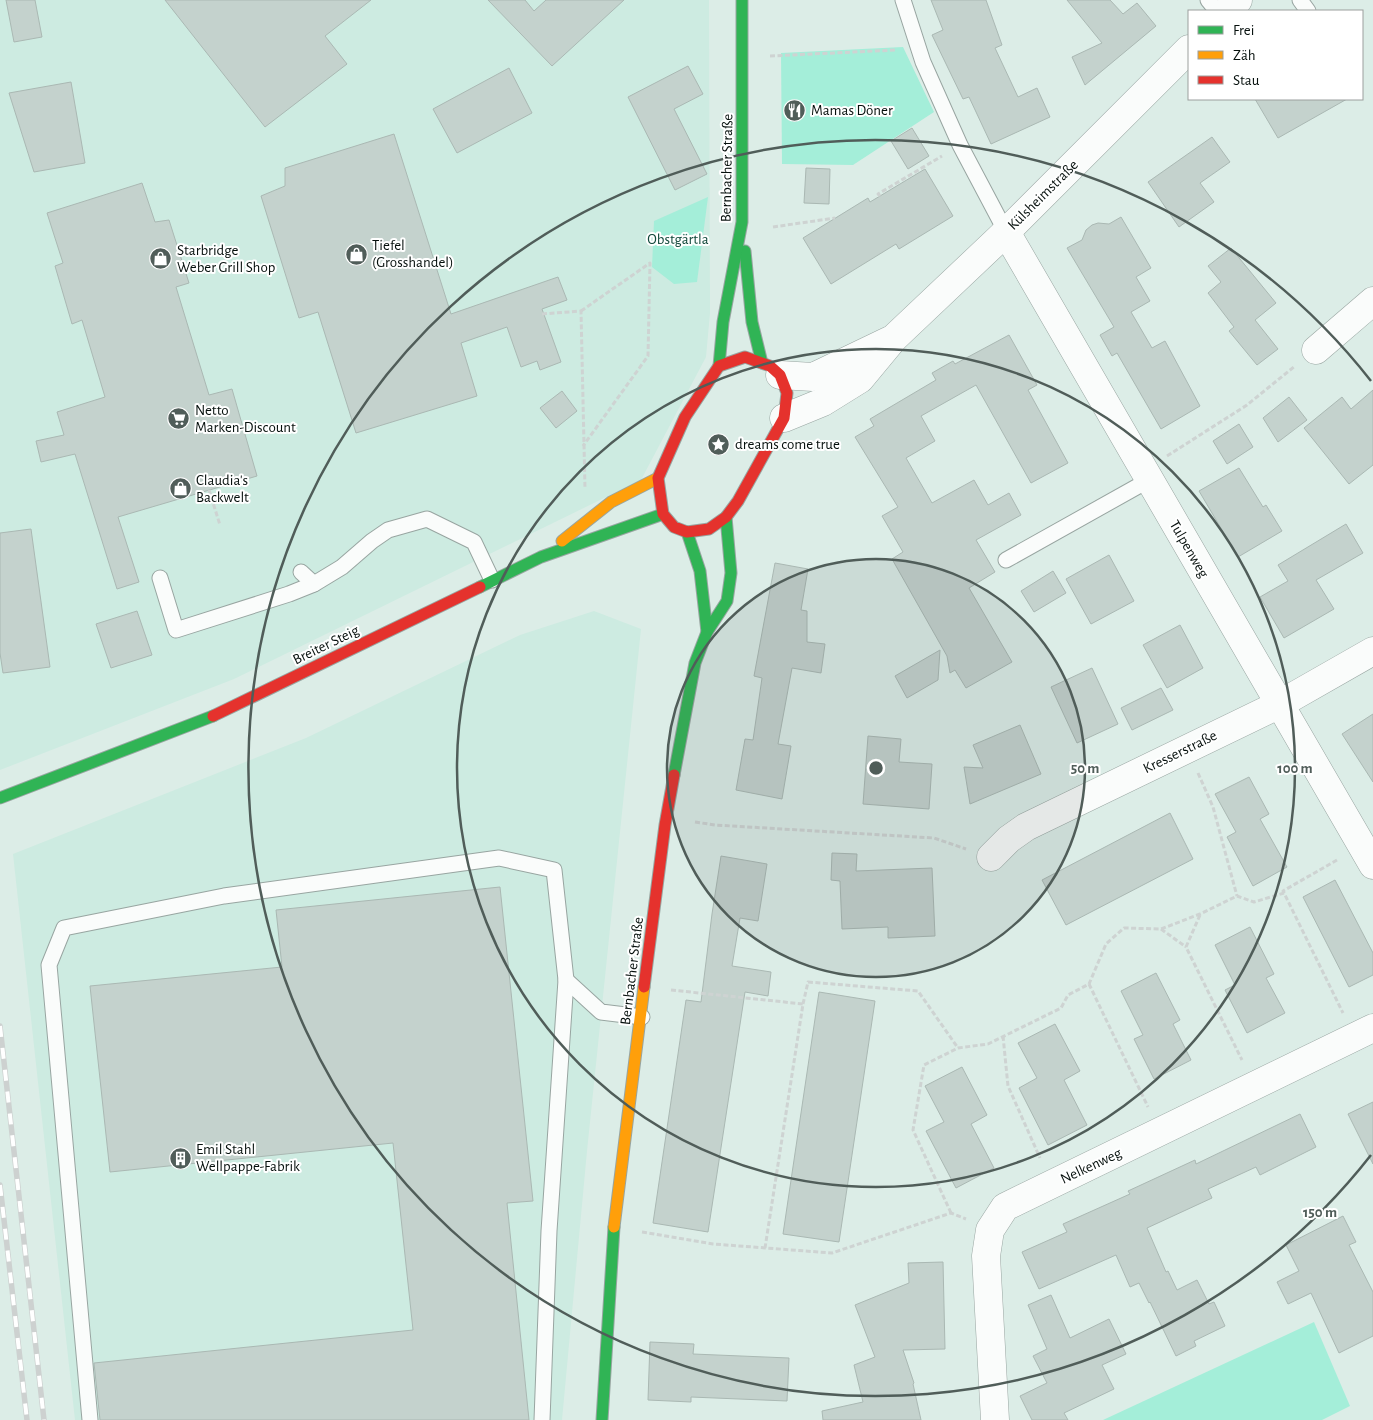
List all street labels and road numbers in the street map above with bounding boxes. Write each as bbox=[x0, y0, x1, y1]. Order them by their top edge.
street label: Bernbacher Straße bbox=[719, 114, 735, 222]
street label: Külsheimstraße bbox=[1005, 157, 1081, 233]
street label: Tulpenweg bbox=[1167, 518, 1212, 581]
street label: Breiter Steig bbox=[291, 622, 362, 667]
street label: Kresserstraße bbox=[1141, 728, 1219, 776]
street label: Bernbacher Straße bbox=[618, 916, 646, 1026]
street label: Nelkenweg bbox=[1058, 1145, 1124, 1187]

